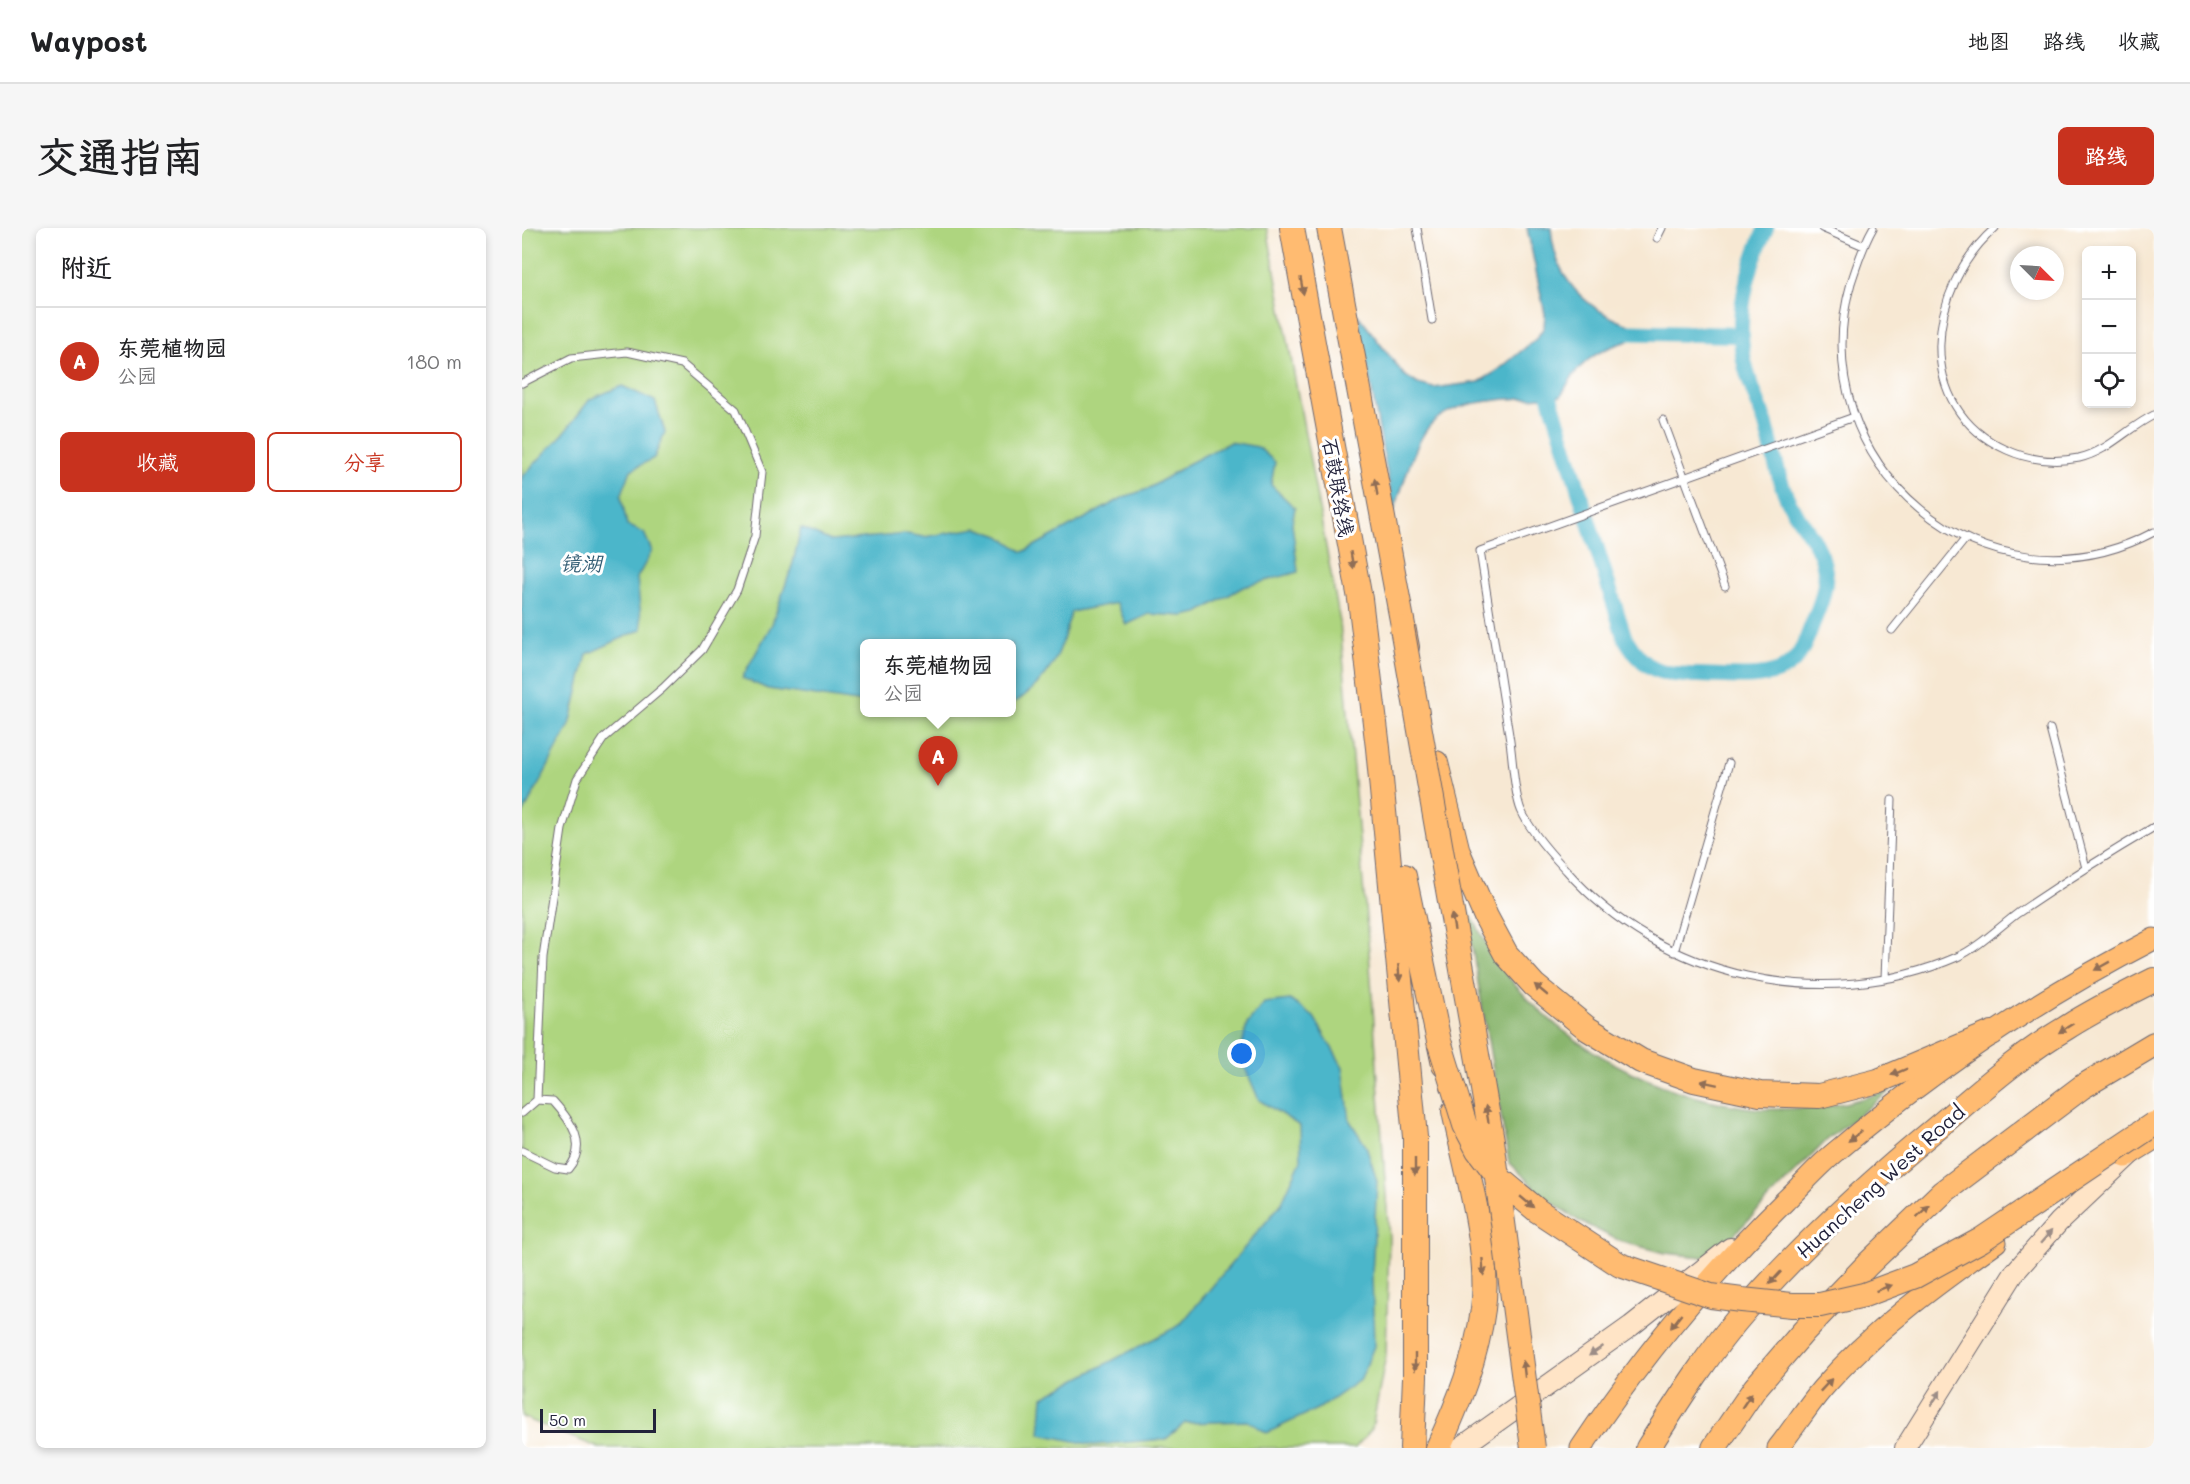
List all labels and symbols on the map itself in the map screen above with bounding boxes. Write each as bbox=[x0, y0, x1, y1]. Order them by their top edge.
north arrow bbox=[2010, 246, 2064, 300]
one-way arrow bbox=[1298, 276, 1307, 295]
street label: 石鼓联络线 bbox=[1318, 436, 1360, 538]
one-way arrow bbox=[1372, 478, 1381, 497]
water label: 镜湖 bbox=[560, 549, 604, 576]
one-way arrow bbox=[1348, 551, 1357, 570]
pin: A bbox=[918, 736, 958, 786]
one-way arrow bbox=[1448, 912, 1457, 931]
one-way arrow bbox=[2093, 961, 2110, 971]
one-way arrow bbox=[1394, 964, 1404, 983]
one-way arrow bbox=[1533, 984, 1549, 997]
one-way arrow bbox=[2058, 1023, 2074, 1034]
your location bbox=[1227, 1039, 1256, 1068]
one-way arrow bbox=[1890, 1067, 1908, 1077]
one-way arrow bbox=[1700, 1078, 1719, 1087]
street label: Huancheng West Road bbox=[1790, 1098, 1970, 1264]
one-way arrow bbox=[1482, 1104, 1491, 1123]
one-way arrow bbox=[1847, 1129, 1863, 1142]
one-way arrow bbox=[1410, 1158, 1420, 1177]
one-way arrow bbox=[1519, 1195, 1534, 1208]
one-way arrow bbox=[1915, 1204, 1930, 1218]
one-way arrow bbox=[2039, 1229, 2052, 1245]
one-way arrow bbox=[1478, 1257, 1487, 1276]
one-way arrow bbox=[1769, 1270, 1782, 1285]
one-way arrow bbox=[1875, 1282, 1893, 1292]
one-way arrow bbox=[1669, 1313, 1682, 1329]
one-way arrow bbox=[1588, 1345, 1604, 1357]
one-way arrow bbox=[1410, 1353, 1420, 1372]
one-way arrow bbox=[1519, 1359, 1529, 1378]
one-way arrow bbox=[1819, 1378, 1833, 1392]
one-way arrow bbox=[1931, 1390, 1942, 1406]
one-way arrow bbox=[1741, 1392, 1753, 1408]
scale bar bbox=[540, 1406, 656, 1434]

